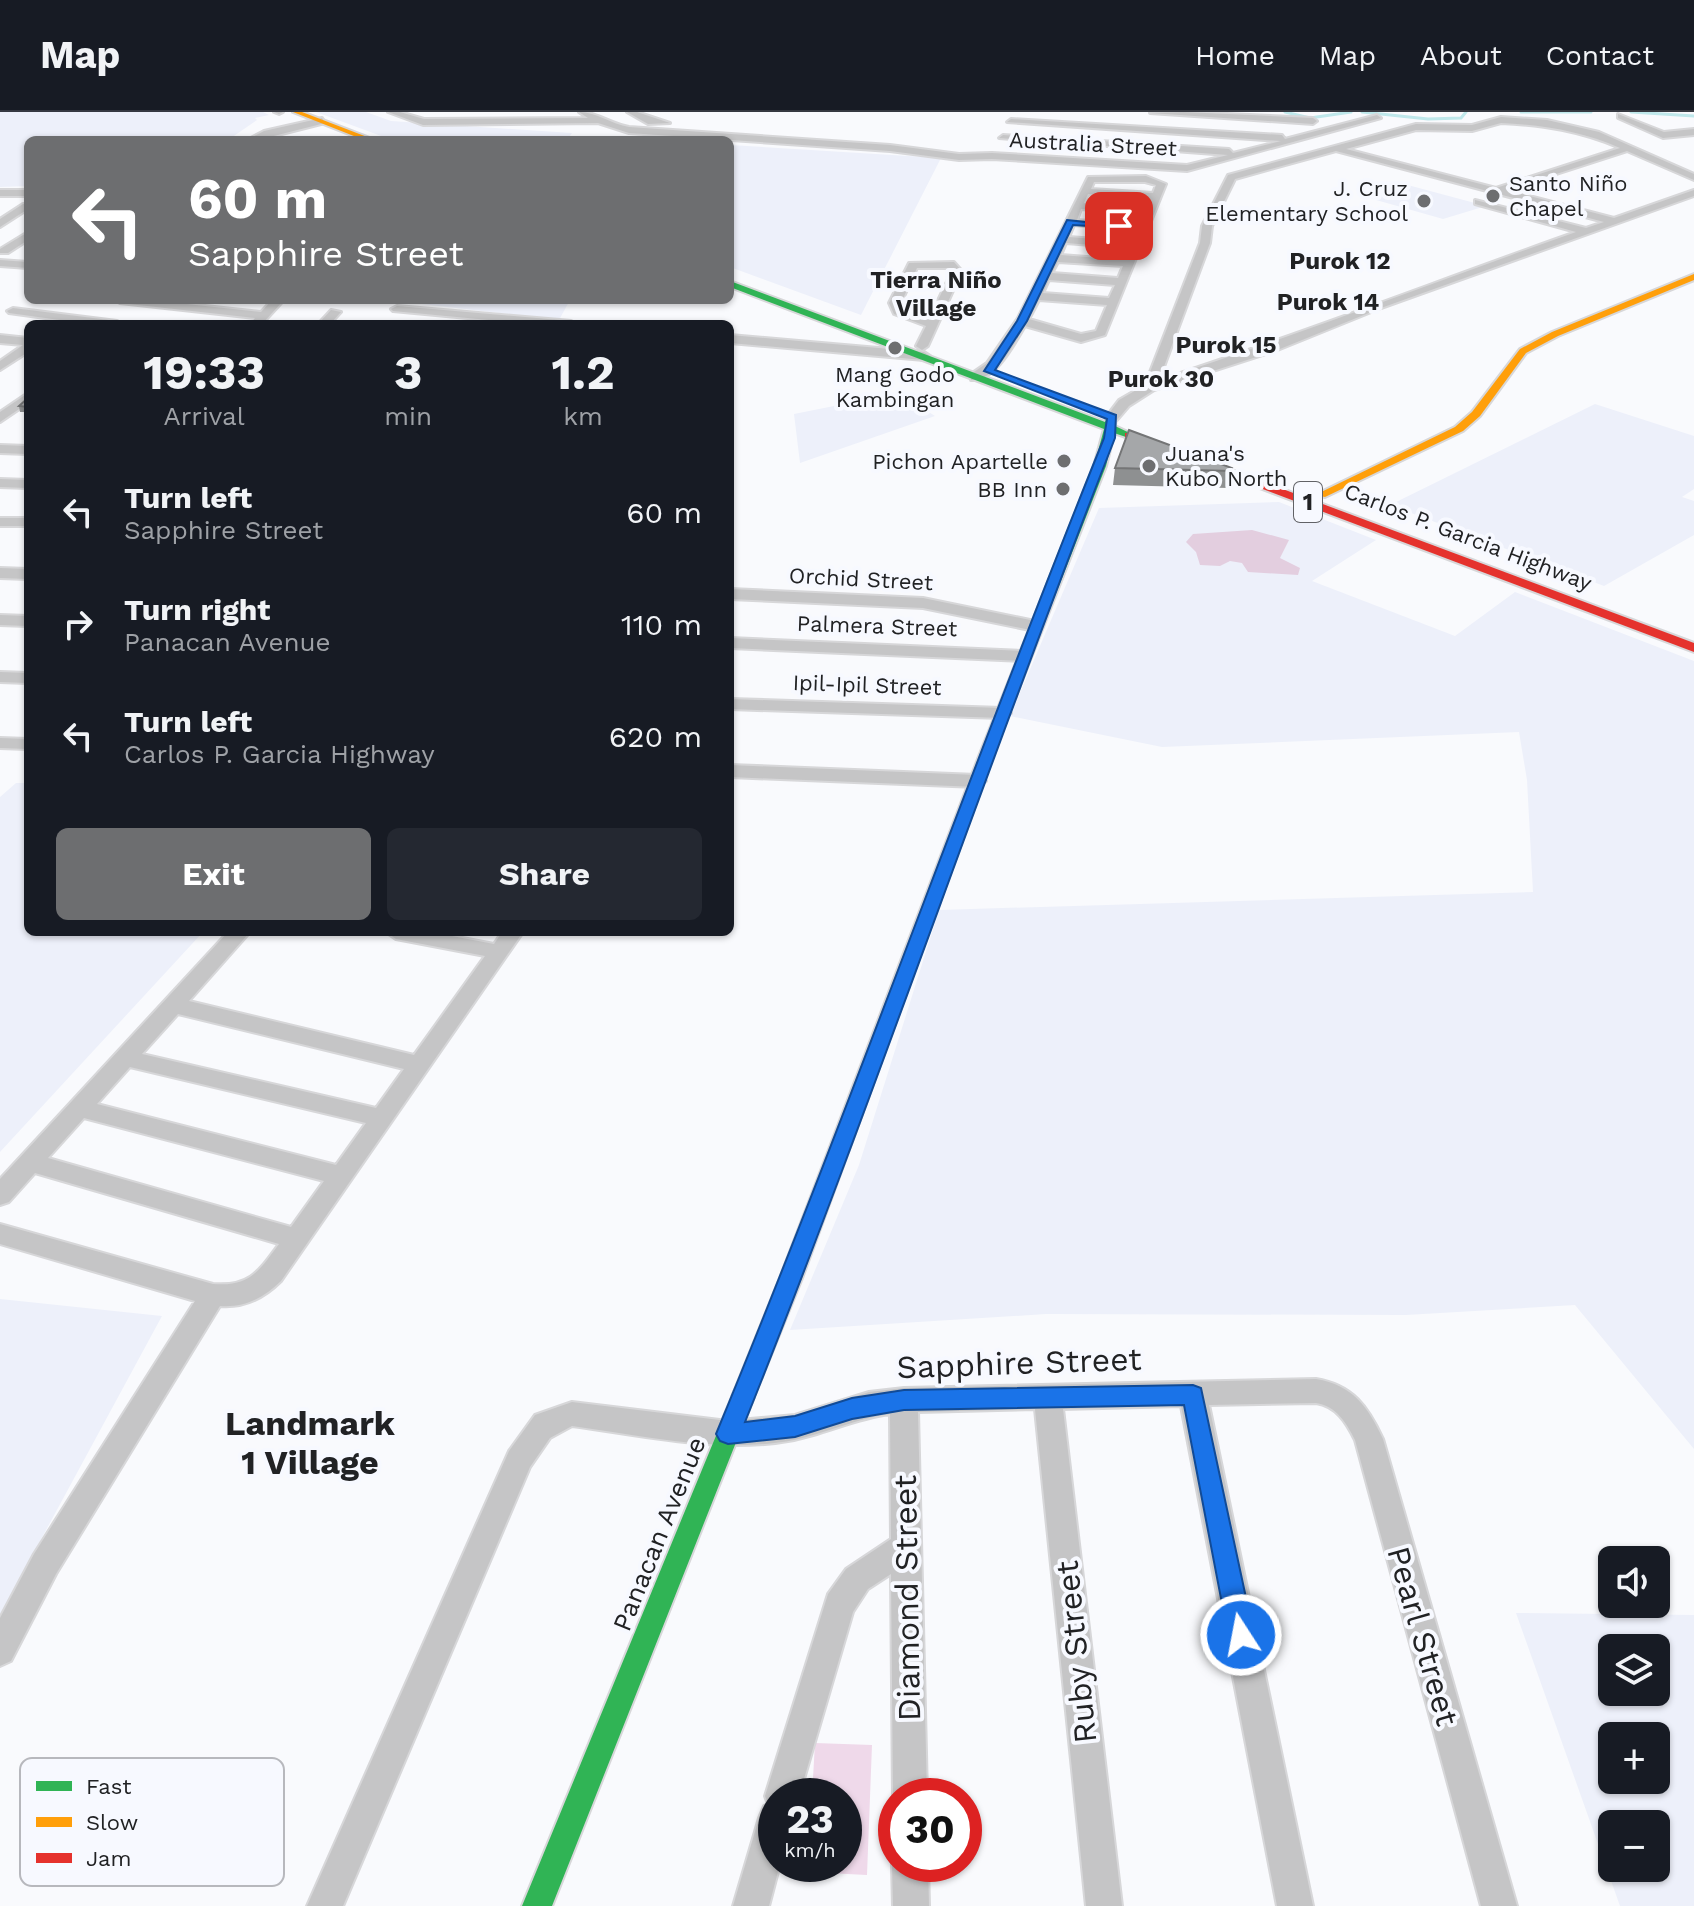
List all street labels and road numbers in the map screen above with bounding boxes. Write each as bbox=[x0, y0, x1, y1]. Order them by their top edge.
street label: Australia Street bbox=[1008, 127, 1178, 161]
street label: Carlos P. Garcia Highway bbox=[1341, 478, 1596, 596]
road number: 1 bbox=[1294, 482, 1322, 522]
street label: Orchid Street bbox=[788, 563, 934, 595]
street label: Palmera Street bbox=[796, 611, 958, 641]
street label: Ipil-Ipil Street bbox=[792, 670, 942, 700]
street label: Sapphire Street bbox=[896, 1340, 1142, 1386]
street label: Panacan Avenue bbox=[606, 1433, 712, 1635]
street label: Diamond Street bbox=[886, 1475, 928, 1721]
street label: Pearl Street bbox=[1379, 1542, 1467, 1730]
street label: Ruby Street bbox=[1048, 1559, 1104, 1745]

